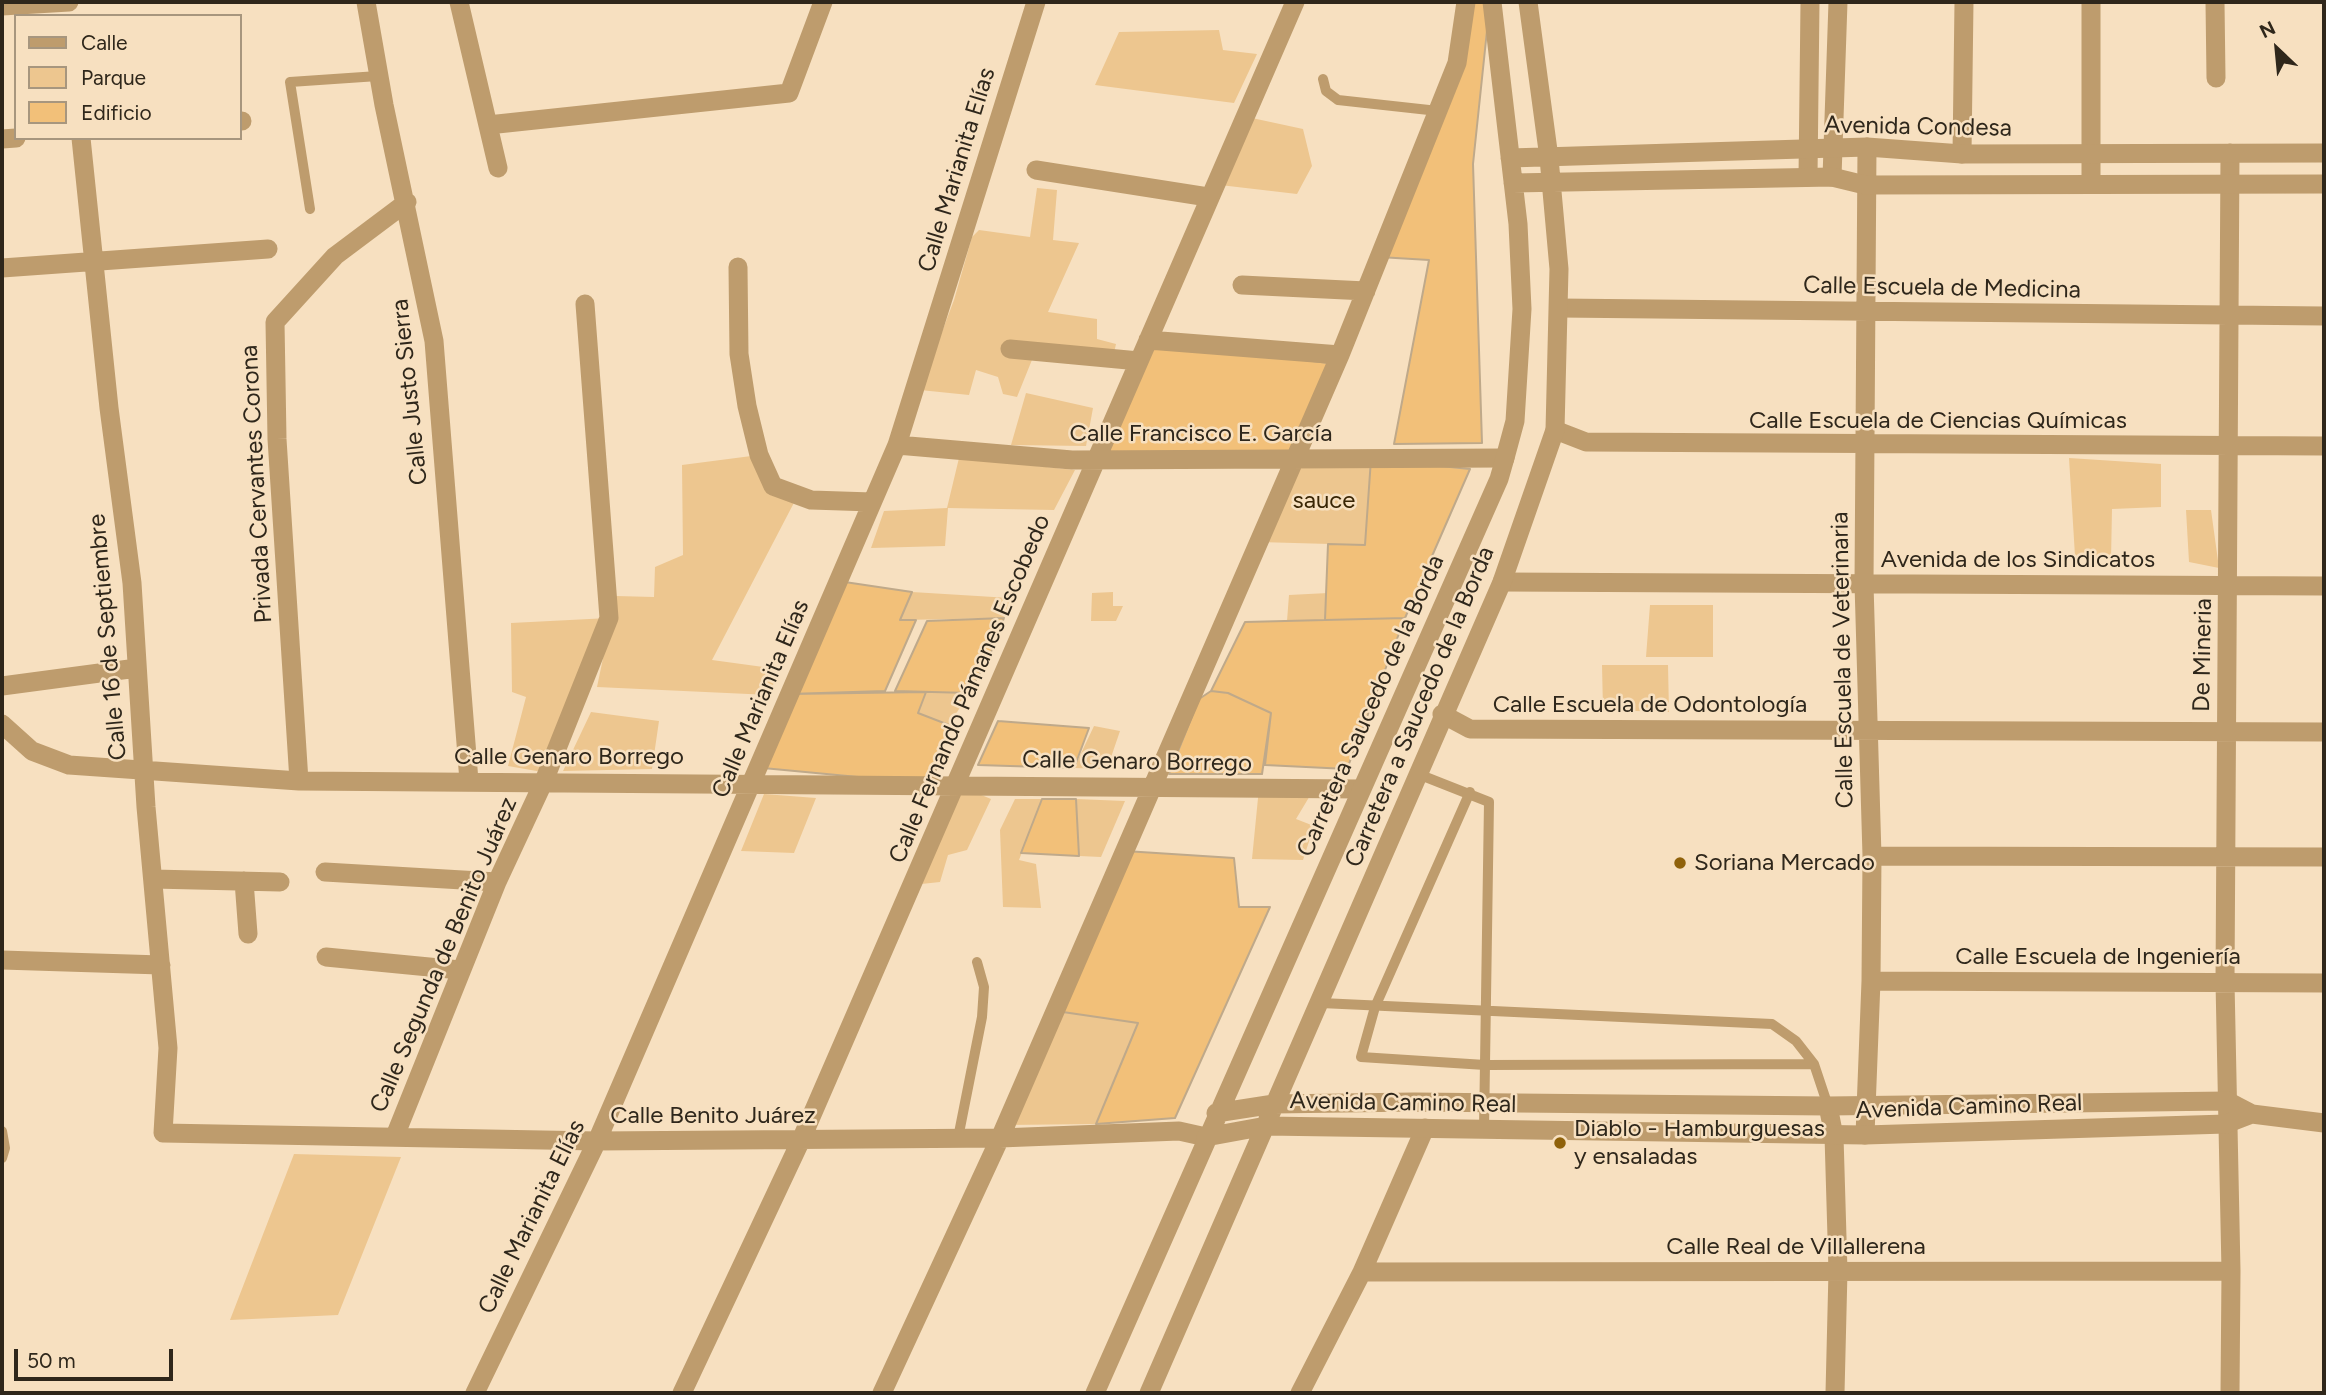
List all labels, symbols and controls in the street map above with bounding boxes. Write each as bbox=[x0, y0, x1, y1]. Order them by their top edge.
legend bbox=[14, 14, 242, 140]
north arrow bbox=[2242, 14, 2312, 84]
text: N bbox=[2256, 16, 2279, 43]
text: Calle bbox=[81, 30, 128, 55]
street label: Calle Marianita Elías bbox=[912, 64, 1002, 276]
text: Parque bbox=[81, 65, 146, 90]
text: Edificio bbox=[81, 100, 152, 125]
street label: Avenida Condesa bbox=[1824, 111, 2012, 143]
street label: Calle Escuela de Medicina bbox=[1803, 271, 2081, 305]
street label: Calle Justo Sierra bbox=[386, 298, 434, 486]
street label: Privada Cervantes Corona bbox=[235, 344, 279, 624]
street label: Calle Escuela de Ciencias Químicas bbox=[1749, 407, 2127, 435]
street label: Calle Francisco E. García bbox=[1070, 420, 1332, 448]
park label: sauce bbox=[1293, 487, 1355, 515]
street label: Calle Fernando Pámanes Escobedo bbox=[883, 510, 1057, 868]
street label: Calle Escuela de Veterinaria bbox=[1826, 511, 1860, 809]
street label: Calle 16 de Septiembre bbox=[83, 513, 133, 761]
street label: Carretera a Saucedo de la Borda bbox=[1339, 542, 1501, 872]
street label: Avenida de los Sindicatos bbox=[1881, 546, 2155, 574]
street label: Carretera Saucedo de la Borda bbox=[1291, 551, 1451, 861]
street label: Calle Marianita Elías bbox=[706, 596, 816, 802]
street label: De Mineria bbox=[2188, 598, 2218, 712]
street label: Calle Escuela de Odontología bbox=[1493, 691, 1807, 719]
street label: Calle Genaro Borrego bbox=[454, 743, 684, 771]
street label: Calle Genaro Borrego bbox=[1022, 746, 1252, 778]
street label: Calle Segunda de Benito Juárez bbox=[364, 793, 524, 1117]
place label: Soriana Mercado bbox=[1694, 849, 1875, 877]
marker: Soriana Mercado bbox=[1672, 855, 1688, 871]
street label: Calle Escuela de Ingeniería bbox=[1955, 943, 2241, 971]
street label: Avenida Camino Real bbox=[1289, 1087, 1517, 1119]
street label: Avenida Camino Real bbox=[1855, 1089, 2083, 1125]
street label: Calle Benito Juárez bbox=[610, 1102, 816, 1130]
street label: Calle Marianita Elías bbox=[473, 1115, 591, 1319]
place label: Diablo - Hamburguesas y ensaladas bbox=[1574, 1115, 1825, 1171]
marker: Diablo - Hamburguesas y ensaladas bbox=[1552, 1135, 1568, 1151]
street label: Calle Real de Villallerena bbox=[1666, 1233, 1926, 1261]
scale bar bbox=[18, 1336, 177, 1380]
text: 50 m bbox=[27, 1348, 76, 1373]

